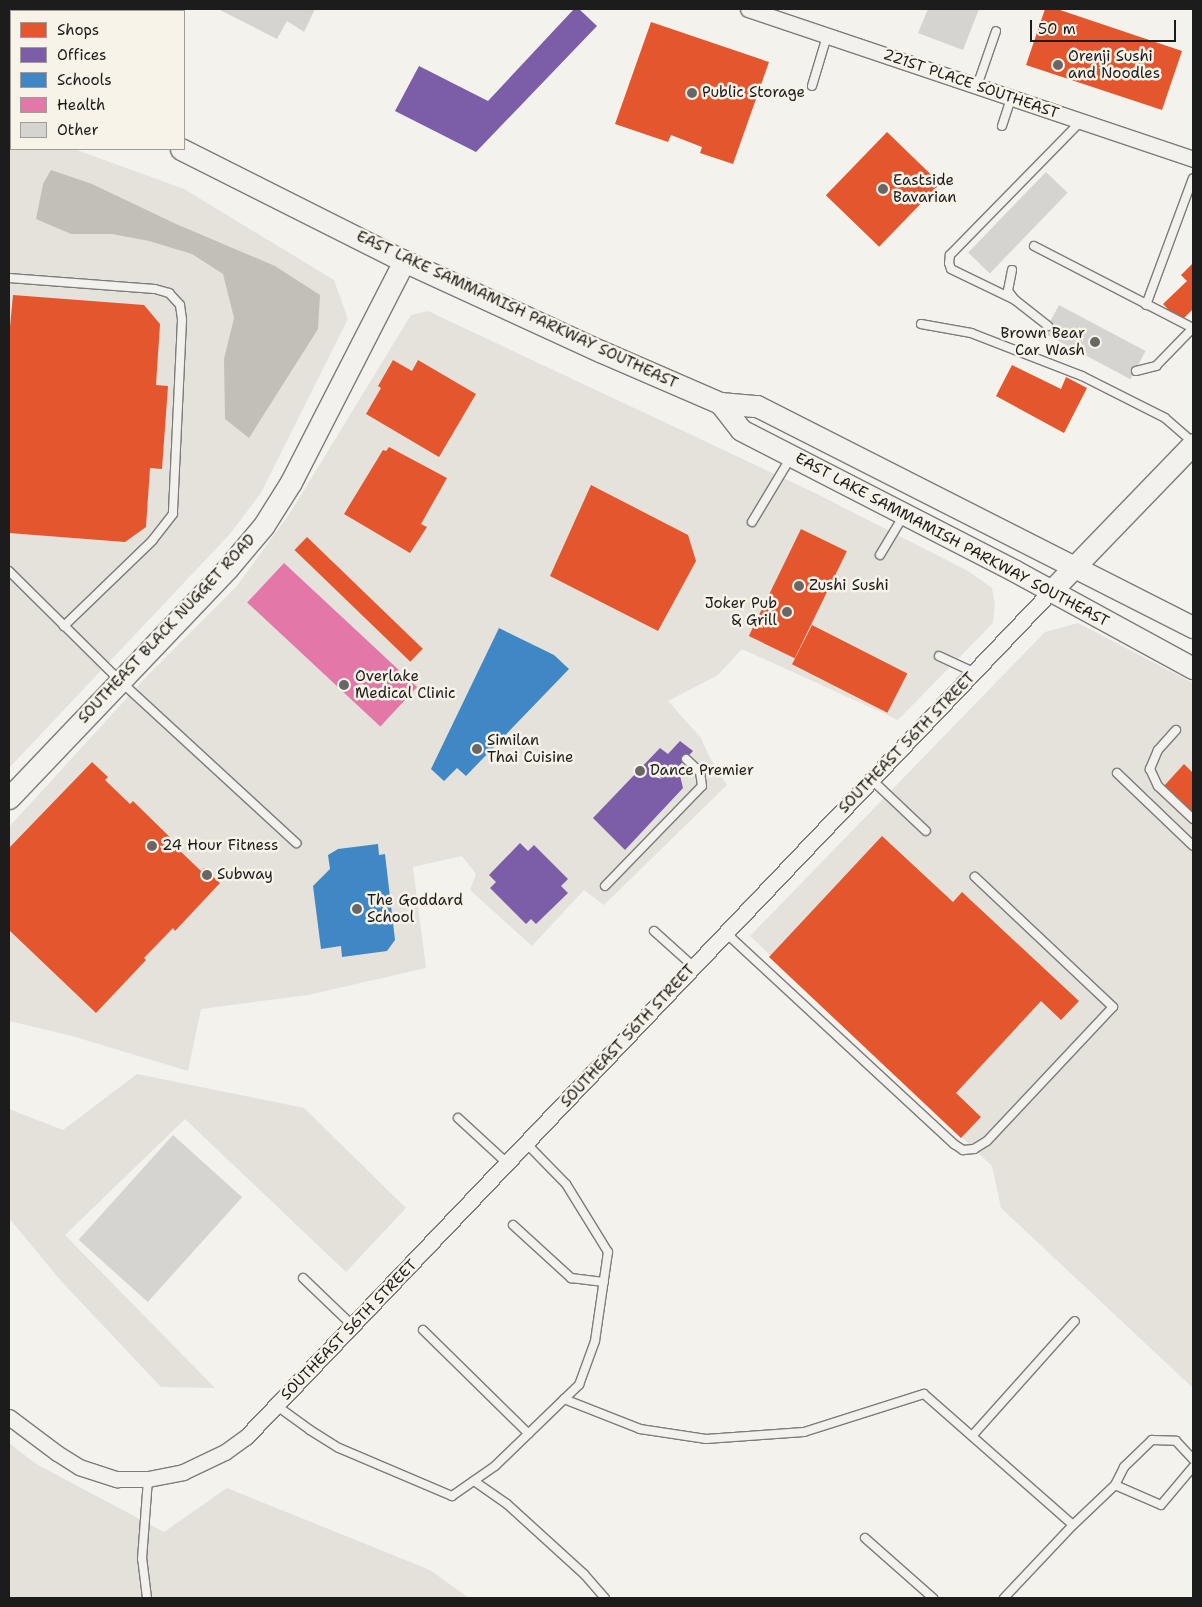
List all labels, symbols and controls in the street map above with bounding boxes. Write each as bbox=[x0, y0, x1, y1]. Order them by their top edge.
legend bbox=[10, 10, 185, 150]
scale bar bbox=[1032, 10, 1178, 42]
text: 50 m bbox=[1038, 19, 1076, 39]
text: Shops bbox=[57, 20, 99, 40]
text: Offices bbox=[57, 45, 106, 65]
street label: 221ST PLACE SOUTHEAST bbox=[881, 45, 1061, 123]
place label: Orenji Sushi and Noodles bbox=[1068, 47, 1160, 82]
marker: Orenji Sushi and Noodles bbox=[1052, 59, 1064, 71]
text: Schools bbox=[57, 70, 112, 90]
place label: Public Storage bbox=[702, 84, 805, 102]
marker: Public Storage bbox=[686, 87, 698, 99]
text: Health bbox=[57, 95, 105, 115]
text: Other bbox=[57, 120, 99, 140]
place label: Eastside Bavarian bbox=[893, 171, 956, 206]
marker: Eastside Bavarian bbox=[877, 183, 889, 195]
street label: EAST LAKE SAMMAMISH PARKWAY SOUTHEAST bbox=[353, 227, 681, 393]
place label: Brown Bear Car Wash bbox=[1000, 324, 1085, 359]
marker: Brown Bear Car Wash bbox=[1089, 336, 1101, 348]
street label: EAST LAKE SAMMAMISH PARKWAY SOUTHEAST bbox=[792, 449, 1112, 631]
street label: SOUTHEAST BLACK NUGGET ROAD bbox=[75, 531, 259, 727]
place label: Zushi Sushi bbox=[809, 577, 889, 595]
marker: Zushi Sushi bbox=[793, 580, 805, 592]
place label: Joker Pub & Grill bbox=[705, 594, 777, 629]
marker: Joker Pub & Grill bbox=[781, 606, 793, 618]
place label: Overlake Medical Clinic bbox=[355, 667, 455, 702]
street label: SOUTHEAST 56TH STREET bbox=[835, 669, 979, 817]
marker: Overlake Medical Clinic bbox=[337, 678, 351, 692]
place label: Similan Thai Cuisine bbox=[487, 731, 574, 766]
marker: Similan Thai Cuisine bbox=[471, 743, 483, 755]
place label: Dance Premier bbox=[650, 762, 754, 780]
marker: Dance Premier bbox=[634, 765, 646, 777]
place label: 24 Hour Fitness bbox=[162, 837, 278, 855]
marker: 24 Hour Fitness bbox=[146, 840, 158, 852]
place label: Subway bbox=[217, 866, 273, 884]
marker: Subway bbox=[201, 869, 213, 881]
place label: The Goddard School bbox=[367, 891, 463, 926]
marker: The Goddard School bbox=[351, 903, 363, 915]
street label: SOUTHEAST 56TH STREET bbox=[557, 961, 699, 1111]
street label: SOUTHEAST 56TH STREET bbox=[277, 1256, 421, 1404]

